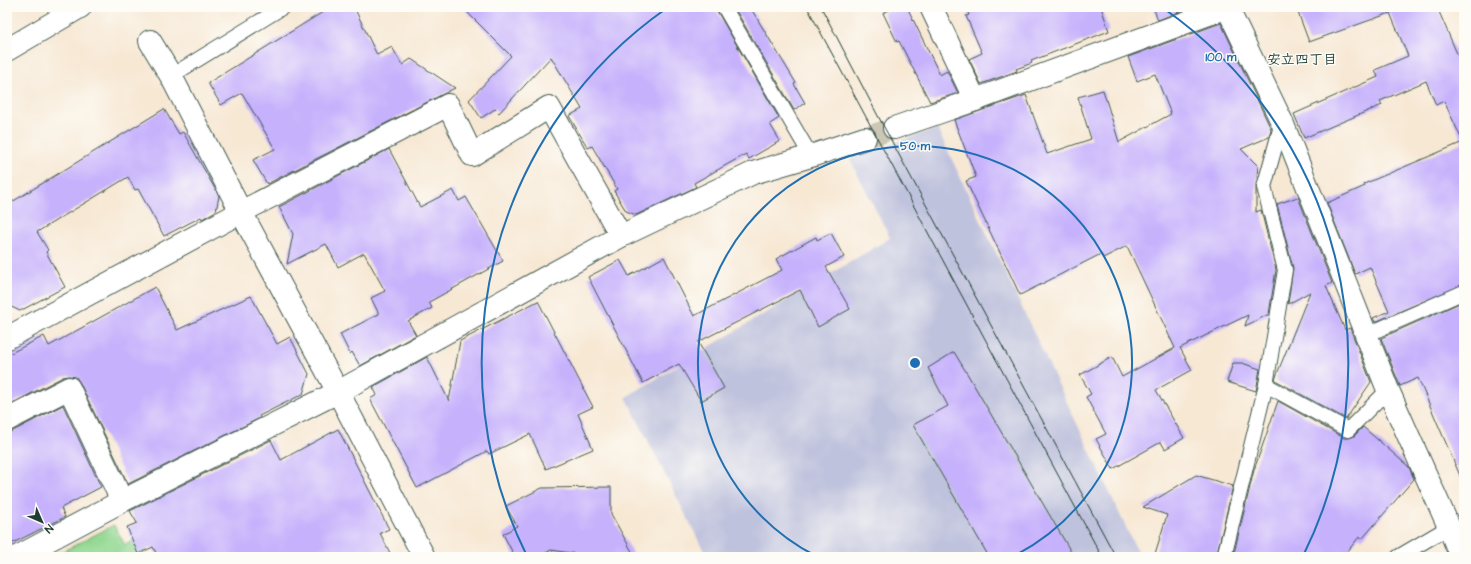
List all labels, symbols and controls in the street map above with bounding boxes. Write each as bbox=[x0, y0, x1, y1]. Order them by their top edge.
text: 100 m bbox=[1206, 49, 1237, 66]
district label: 安立四丁目 bbox=[1267, 50, 1337, 70]
text: 50 m bbox=[900, 138, 931, 155]
centre of rings bbox=[908, 356, 922, 370]
north arrow bbox=[22, 502, 62, 542]
text: N bbox=[41, 521, 56, 537]

